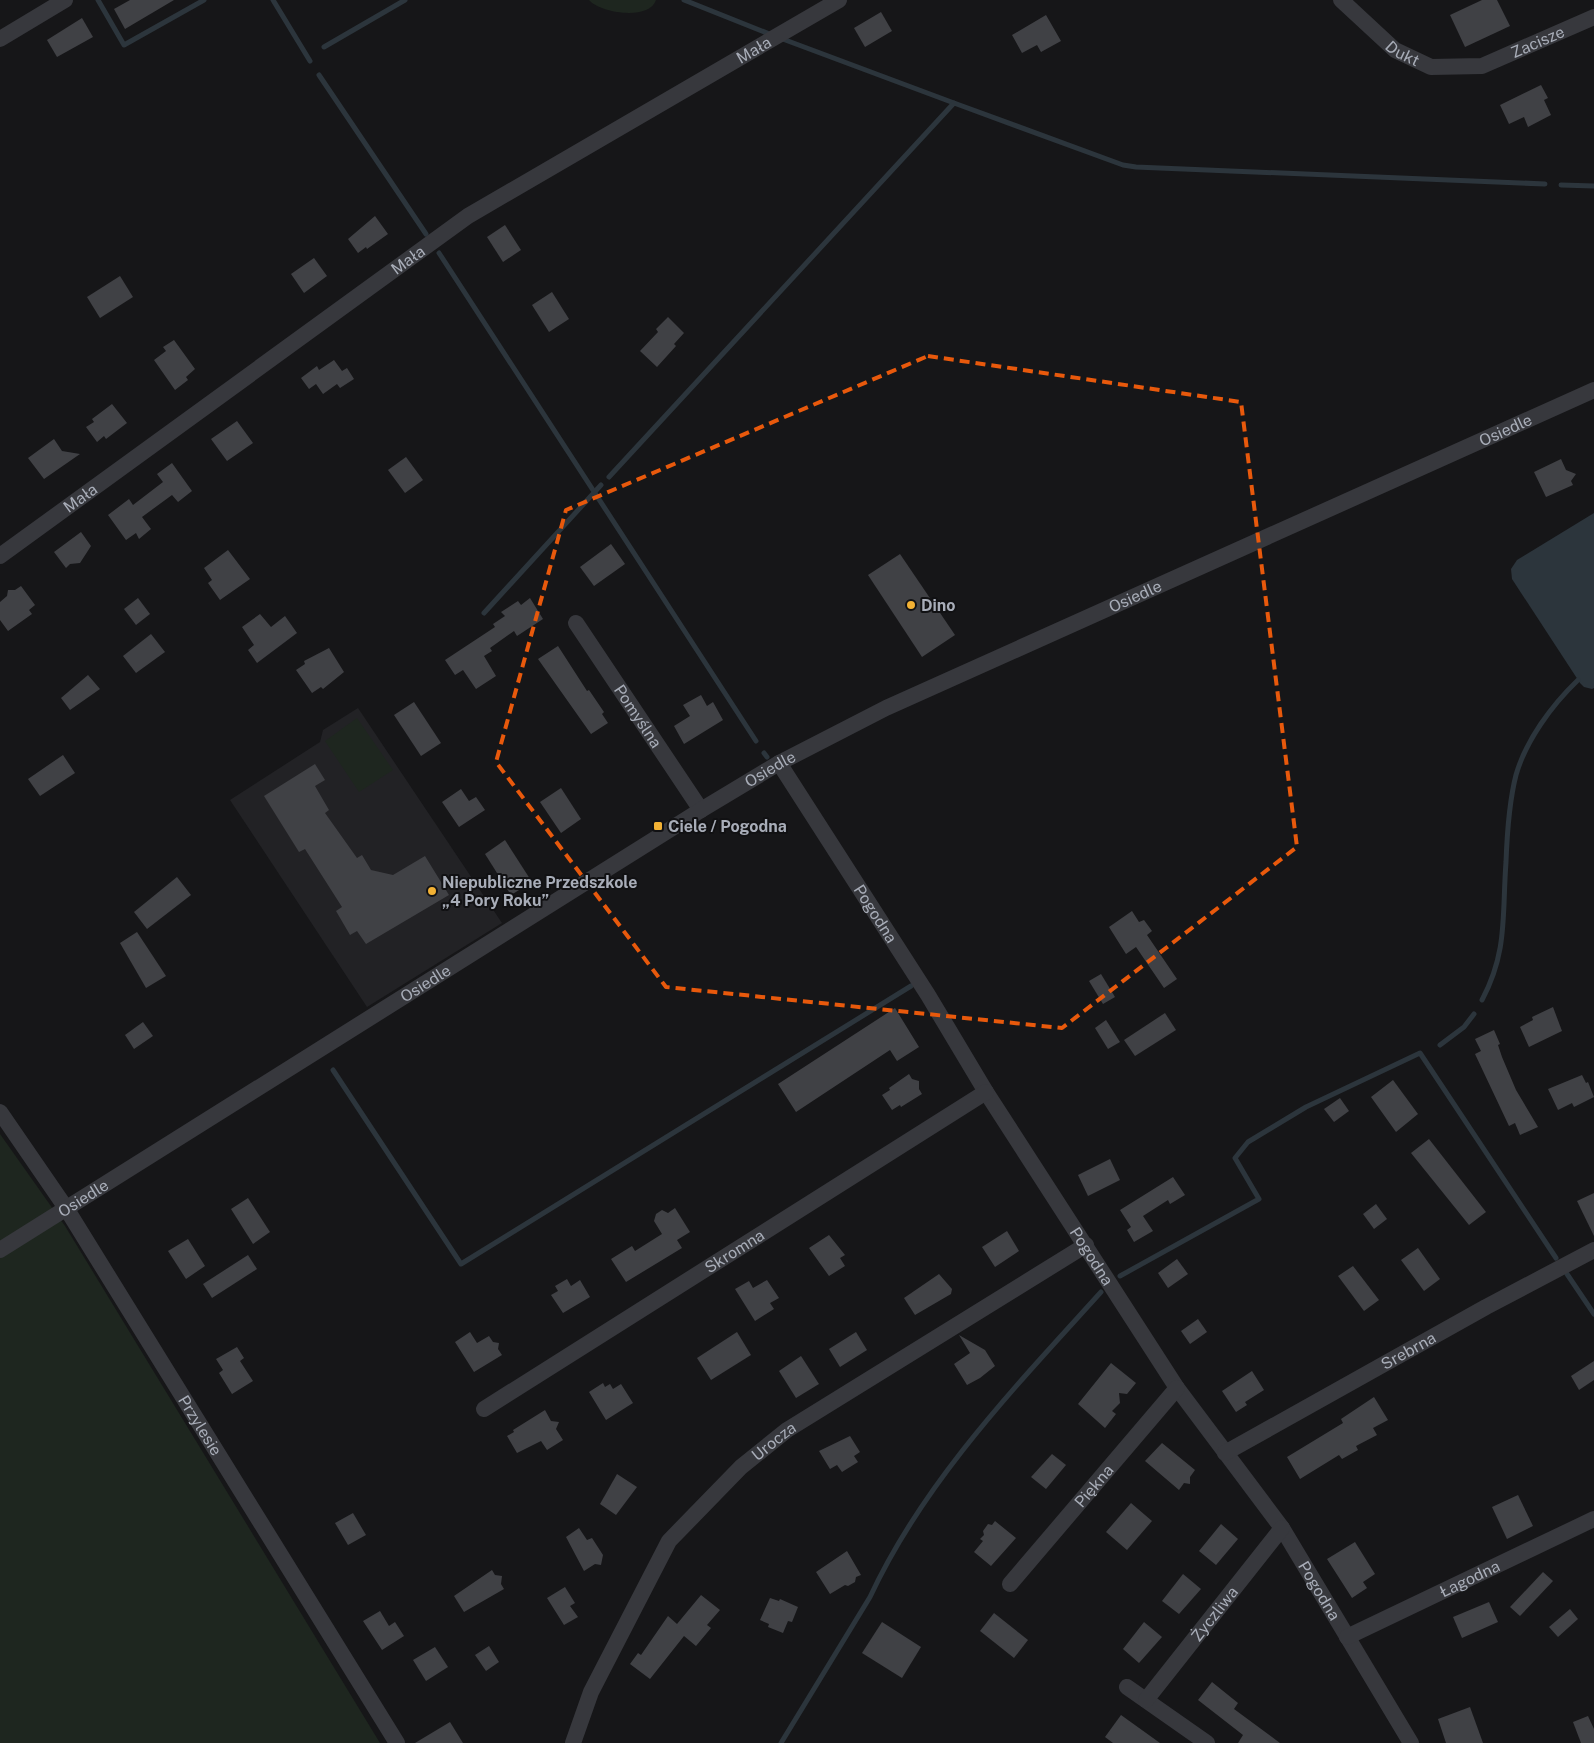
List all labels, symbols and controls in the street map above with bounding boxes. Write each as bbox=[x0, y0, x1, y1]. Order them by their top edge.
street label: Zacisze bbox=[1508, 22, 1567, 62]
street label: Mała bbox=[733, 32, 775, 67]
street label: Dukt bbox=[1382, 37, 1423, 70]
street label: Mała bbox=[387, 241, 428, 278]
street label: Osiedle bbox=[1476, 410, 1535, 450]
street label: Mała bbox=[59, 479, 101, 516]
street label: Osiedle bbox=[1106, 576, 1164, 616]
place label: Dino bbox=[921, 596, 956, 615]
marker: Dino bbox=[905, 599, 917, 611]
street label: Pomyślna bbox=[610, 681, 666, 751]
street label: Osiedle bbox=[741, 747, 799, 791]
place label: Ciele / Pogodna bbox=[668, 817, 787, 836]
marker: Ciele / Pogodna bbox=[652, 820, 664, 832]
place label: Niepubliczne Przedszkole „4 Pory Roku” bbox=[442, 873, 637, 910]
street label: Pogodna bbox=[850, 881, 901, 946]
marker: Niepubliczne Przedszkole „4 Pory Roku” bbox=[426, 885, 438, 897]
street label: Osiedle bbox=[396, 960, 454, 1006]
street label: Osiedle bbox=[54, 1175, 112, 1221]
street label: Pogodna bbox=[1066, 1223, 1118, 1289]
street label: Skromna bbox=[701, 1225, 768, 1277]
street label: Srebrna bbox=[1378, 1328, 1439, 1373]
street label: Przylesie bbox=[175, 1392, 226, 1459]
street label: Urocza bbox=[747, 1417, 799, 1464]
street label: Piękna bbox=[1070, 1461, 1117, 1511]
street label: Łagodna bbox=[1437, 1556, 1503, 1601]
street label: Pogodna bbox=[1295, 1558, 1345, 1624]
street label: Życzliwa bbox=[1186, 1583, 1242, 1645]

